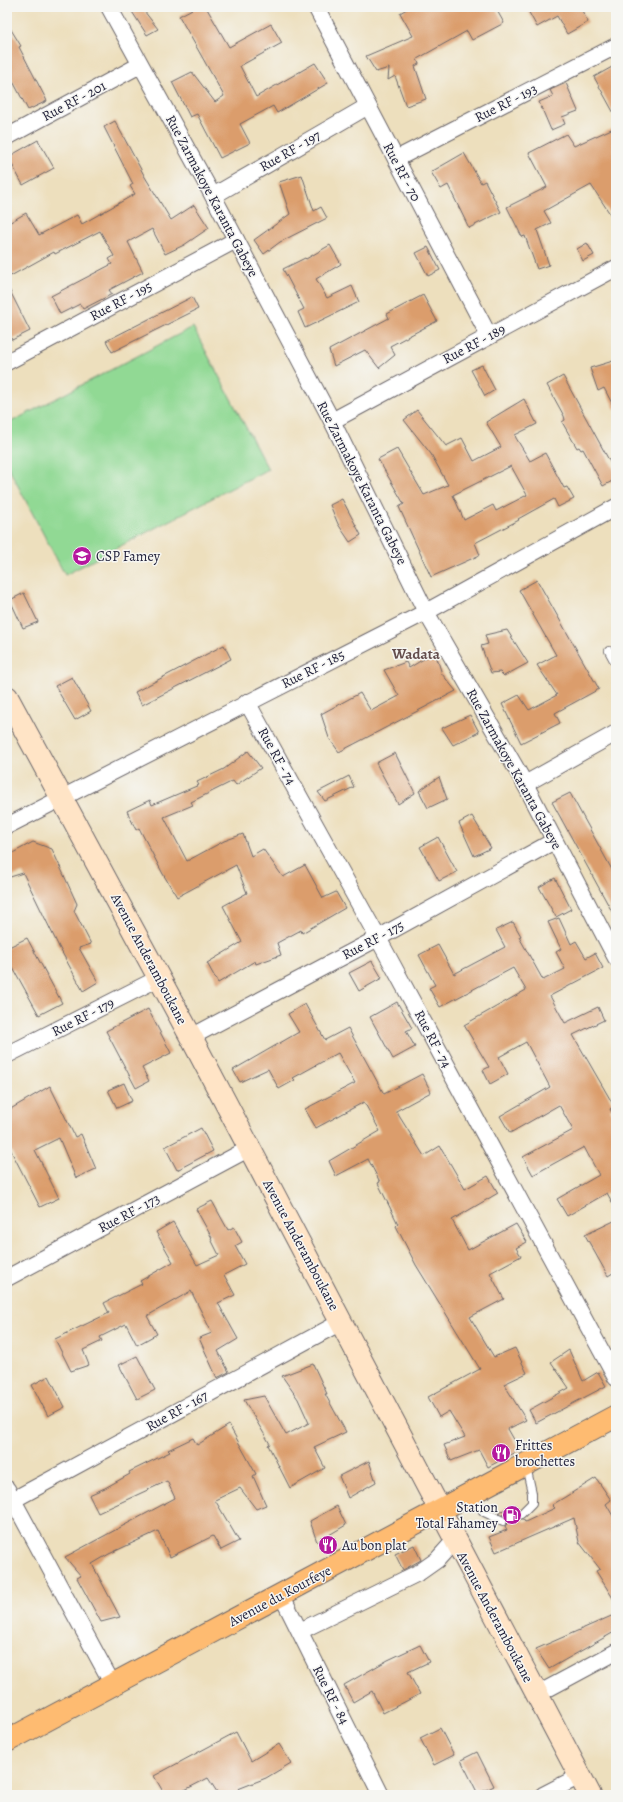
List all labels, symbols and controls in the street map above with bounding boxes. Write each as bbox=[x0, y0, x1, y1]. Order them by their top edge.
street label: Rue RF - 201 bbox=[39, 76, 109, 126]
street label: Rue RF - 193 bbox=[471, 79, 541, 127]
street label: Rue Zarmakoye Karanta Gabeye bbox=[161, 112, 263, 280]
street label: Rue RF - 197 bbox=[256, 126, 324, 176]
street label: Rue RF - 70 bbox=[379, 139, 425, 205]
street label: Rue RF - 195 bbox=[87, 277, 155, 325]
street label: Rue RF - 189 bbox=[439, 319, 509, 369]
street label: Rue Zarmakoye Karanta Gabeye bbox=[312, 398, 412, 568]
school or university icon: CSP Famey bbox=[71, 545, 93, 567]
place label: CSP Famey bbox=[96, 547, 161, 566]
district label: Wadata bbox=[391, 644, 441, 664]
street label: Rue RF - 185 bbox=[278, 645, 348, 693]
street label: Rue Zarmakoye Karanta Gabeye bbox=[462, 685, 566, 853]
street label: Rue RF - 74 bbox=[253, 724, 301, 788]
street label: Avenue Anderamboukane bbox=[106, 889, 192, 1028]
street label: Rue RF - 175 bbox=[339, 916, 407, 964]
street label: Rue RF - 179 bbox=[48, 993, 118, 1041]
street label: Rue RF - 74 bbox=[410, 1007, 456, 1071]
street label: Avenue Anderamboukane bbox=[258, 1175, 344, 1314]
street label: Rue RF - 173 bbox=[95, 1189, 163, 1237]
street label: Rue RF - 167 bbox=[143, 1386, 211, 1436]
place label: Frittes brochettes bbox=[515, 1436, 575, 1471]
restaurant icon: Frittes brochettes bbox=[490, 1442, 512, 1464]
place label: Station Total Fahamey bbox=[416, 1498, 499, 1533]
fuel station icon: Station Total Fahamey bbox=[501, 1504, 523, 1526]
restaurant icon: Au bon plat bbox=[317, 1534, 339, 1556]
place label: Au bon plat bbox=[341, 1536, 407, 1555]
street label: Avenue Anderamboukane bbox=[452, 1547, 538, 1686]
street label: Avenue du Kourfeye bbox=[225, 1561, 335, 1632]
street label: Rue RF - 84 bbox=[308, 1662, 354, 1728]

